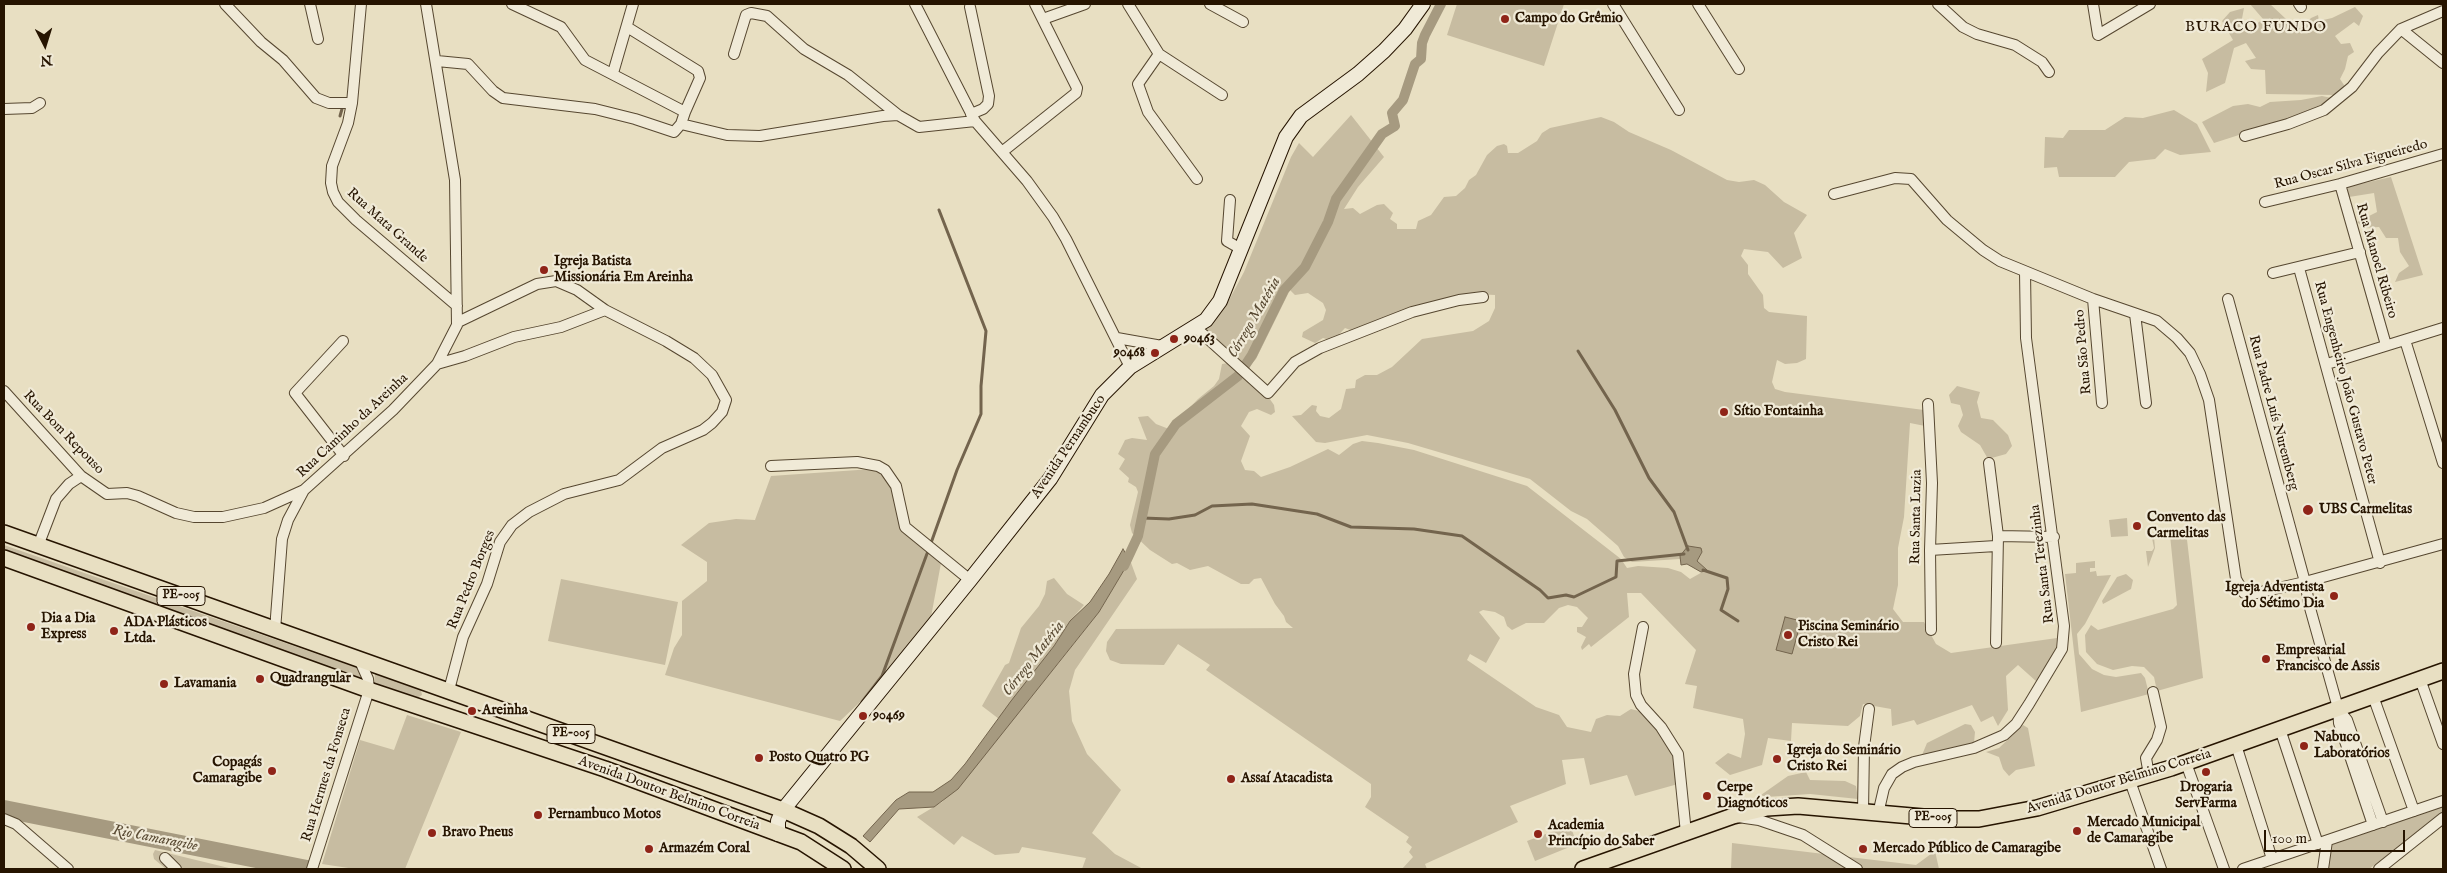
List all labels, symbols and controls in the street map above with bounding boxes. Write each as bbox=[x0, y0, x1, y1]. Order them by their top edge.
place label: Campo do Grêmio bbox=[1515, 11, 1623, 27]
marker: Campo do Grêmio bbox=[1499, 13, 1511, 25]
district label: BURACO FUNDO bbox=[2184, 19, 2328, 37]
north arrow bbox=[20, 20, 70, 70]
text: N bbox=[39, 50, 53, 69]
street label: Rua Oscar Silva Figueiredo bbox=[2273, 136, 2429, 194]
street label: Rua Mata Grande bbox=[343, 185, 431, 267]
street label: Rua Manoel Ribeiro bbox=[2352, 201, 2400, 321]
place label: Igreja Batista Missionária Em Areinha bbox=[554, 254, 693, 286]
marker: Igreja Batista Missionária Em Areinha bbox=[538, 264, 550, 276]
water label: Córrego Matéria bbox=[1225, 274, 1285, 362]
street label: Rua Engenheiro João Gustavo Peter bbox=[2310, 279, 2380, 487]
street label: Rua São Pedro bbox=[2072, 309, 2096, 395]
place label: 90463 bbox=[1184, 331, 1215, 347]
marker: 90463 bbox=[1168, 333, 1180, 345]
street label: Rua Padre Luís Nuremberg bbox=[2244, 334, 2302, 492]
place label: 90468 bbox=[1114, 345, 1145, 361]
marker: 90468 bbox=[1149, 347, 1161, 359]
street label: Rua Caminho da Areinha bbox=[294, 370, 412, 482]
street label: Rua Bom Repouso bbox=[19, 388, 107, 478]
street label: Avenida Pernambuco bbox=[1028, 392, 1110, 502]
place label: Sítio Fontainha bbox=[1734, 404, 1823, 420]
marker: Sítio Fontainha bbox=[1718, 406, 1730, 418]
street label: Rua Santa Luzia bbox=[1908, 469, 1926, 565]
place label: UBS Carmelitas bbox=[2319, 502, 2412, 518]
marker: UBS Carmelitas bbox=[2301, 503, 2315, 517]
street label: Rua Santa Terezinha bbox=[2027, 504, 2059, 624]
place label: Convento das Carmelitas bbox=[2147, 510, 2226, 542]
marker: Convento das Carmelitas bbox=[2131, 520, 2143, 532]
street label: Rua Pedro Borges bbox=[444, 528, 500, 632]
place label: Igreja Adventista do Sétimo Dia bbox=[2225, 580, 2324, 612]
road number: PE-005 bbox=[157, 586, 205, 606]
marker: Igreja Adventista do Sétimo Dia bbox=[2328, 590, 2340, 602]
place label: Dia a Dia Express bbox=[41, 611, 95, 644]
place label: ADA Plásticos Ltda. bbox=[124, 615, 207, 648]
water label: Córrego Matéria bbox=[999, 618, 1069, 700]
place label: Piscina Seminário Cristo Rei bbox=[1798, 619, 1899, 652]
marker: Dia a Dia Express bbox=[25, 621, 37, 633]
marker: ADA Plásticos Ltda. bbox=[108, 625, 120, 637]
marker: Piscina Seminário Cristo Rei bbox=[1782, 629, 1794, 641]
place label: Empresarial Francisco de Assis bbox=[2276, 643, 2380, 676]
marker: Empresarial Francisco de Assis bbox=[2260, 653, 2272, 665]
place label: Quadrangular bbox=[270, 671, 351, 687]
marker: Quadrangular bbox=[254, 673, 266, 685]
place label: Lavamania bbox=[174, 676, 236, 692]
marker: Lavamania bbox=[158, 678, 170, 690]
place label: Areinha bbox=[482, 703, 528, 719]
marker: Areinha bbox=[466, 705, 478, 717]
street label: Rua Hermes da Fonseca bbox=[299, 706, 355, 844]
place label: 90469 bbox=[873, 708, 905, 724]
marker: 90469 bbox=[857, 710, 869, 722]
road number: PE-005 bbox=[547, 724, 595, 744]
place label: Nabuco Laboratórios bbox=[2314, 730, 2390, 762]
marker: Nabuco Laboratórios bbox=[2298, 740, 2310, 752]
place label: Igreja do Seminário Cristo Rei bbox=[1787, 743, 1901, 776]
street label: Avenida Doutor Belmino Correia bbox=[2025, 746, 2213, 818]
place label: Posto Quatro PG bbox=[769, 750, 869, 766]
marker: Posto Quatro PG bbox=[753, 752, 765, 764]
street label: Avenida Doutor Belmino Correia bbox=[576, 753, 762, 835]
marker: Igreja do Seminário Cristo Rei bbox=[1771, 753, 1783, 765]
place label: Copagás Camaragibe bbox=[193, 755, 262, 788]
marker: Copagás Camaragibe bbox=[266, 765, 278, 777]
marker: Drogaria ServFarma bbox=[2200, 766, 2212, 778]
place label: Assaí Atacadista bbox=[1241, 771, 1333, 787]
marker: Assaí Atacadista bbox=[1225, 773, 1237, 785]
place label: Cerpe Diagnóticos bbox=[1717, 780, 1788, 812]
place label: Drogaria ServFarma bbox=[2175, 780, 2237, 812]
marker: Cerpe Diagnóticos bbox=[1701, 790, 1713, 802]
place label: Pernambuco Motos bbox=[548, 807, 661, 823]
road number: PE-005 bbox=[1909, 808, 1957, 828]
marker: Pernambuco Motos bbox=[532, 809, 544, 821]
place label: Mercado Municipal de Camaragibe bbox=[2087, 815, 2200, 848]
place label: Academia Princípio do Saber bbox=[1548, 818, 1654, 850]
scale bar bbox=[2267, 820, 2408, 852]
water label: Rio Camaragibe bbox=[111, 822, 199, 856]
place label: Bravo Pneus bbox=[442, 825, 513, 841]
marker: Mercado Municipal de Camaragibe bbox=[2071, 825, 2083, 837]
marker: Bravo Pneus bbox=[426, 827, 438, 839]
marker: Academia Princípio do Saber bbox=[1532, 828, 1544, 840]
text: 100 m bbox=[2272, 829, 2307, 848]
place label: Armazém Coral bbox=[659, 841, 750, 857]
place label: Mercado Público de Camaragibe bbox=[1873, 841, 2061, 857]
marker: Armazém Coral bbox=[643, 843, 655, 855]
marker: Mercado Público de Camaragibe bbox=[1857, 843, 1869, 855]

